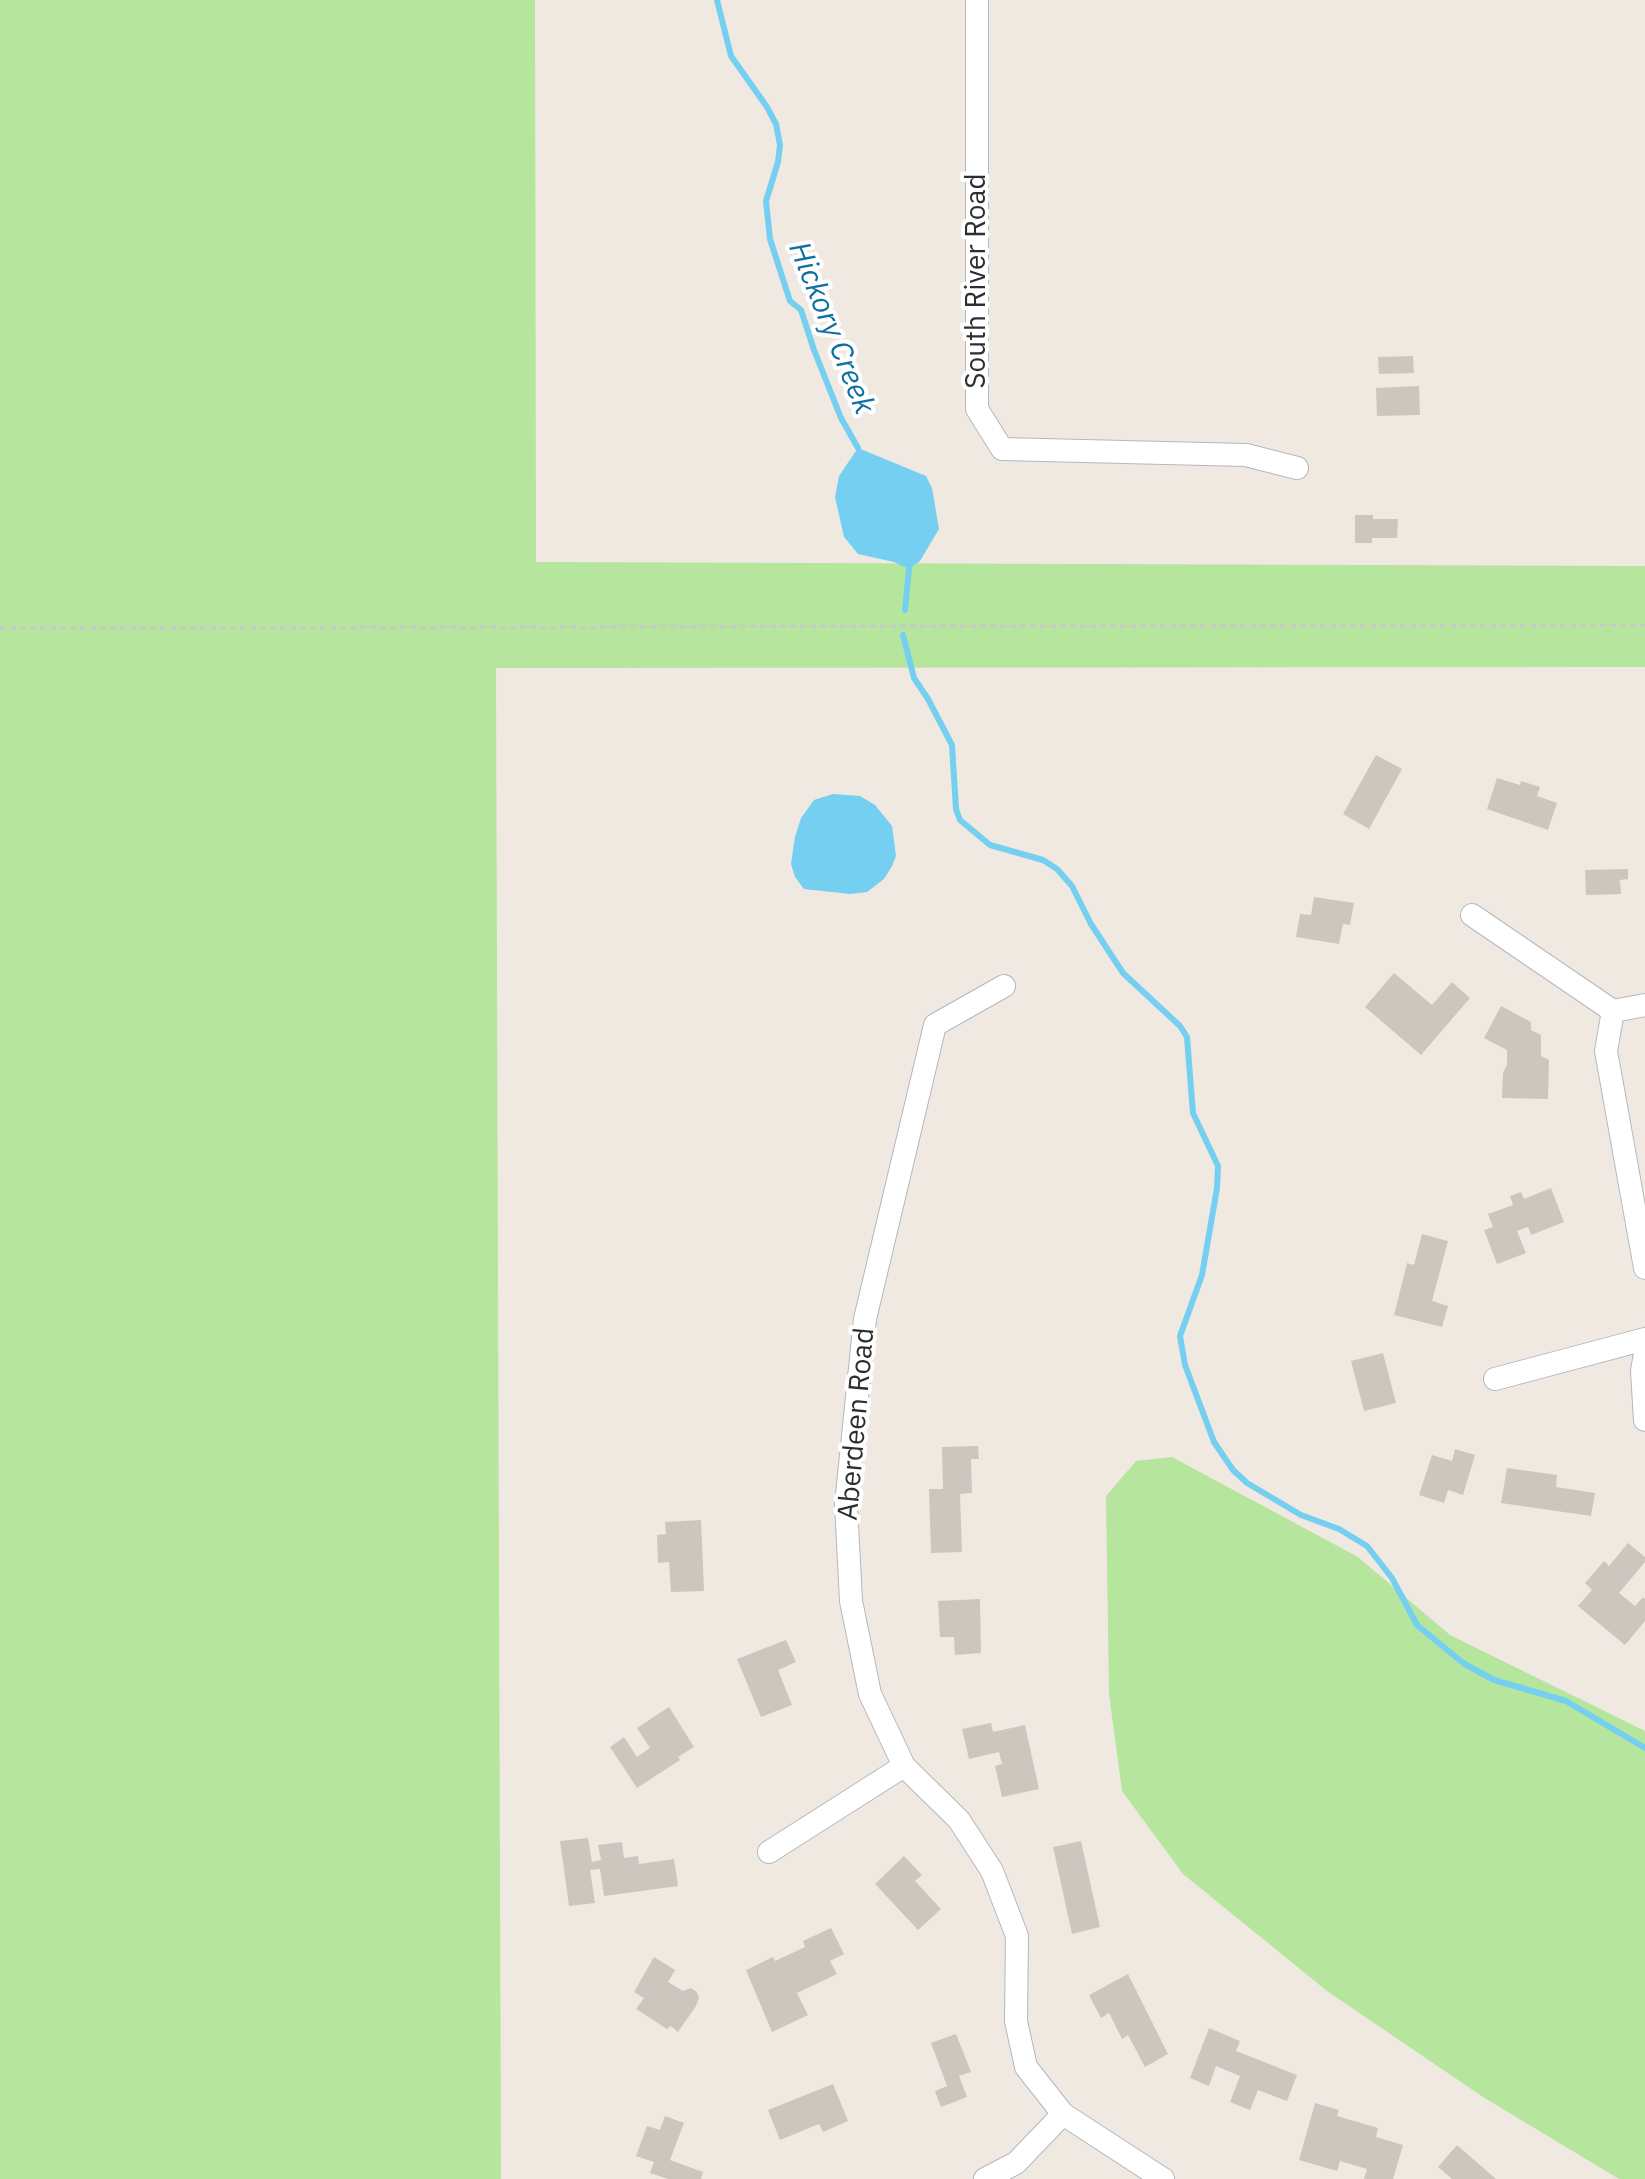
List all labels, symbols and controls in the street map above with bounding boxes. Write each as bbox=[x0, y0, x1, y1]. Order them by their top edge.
street label: South River Road bbox=[960, 173, 994, 389]
water label: Hickory Creek bbox=[780, 237, 882, 419]
street label: Aberdeen Road bbox=[832, 1326, 882, 1522]

